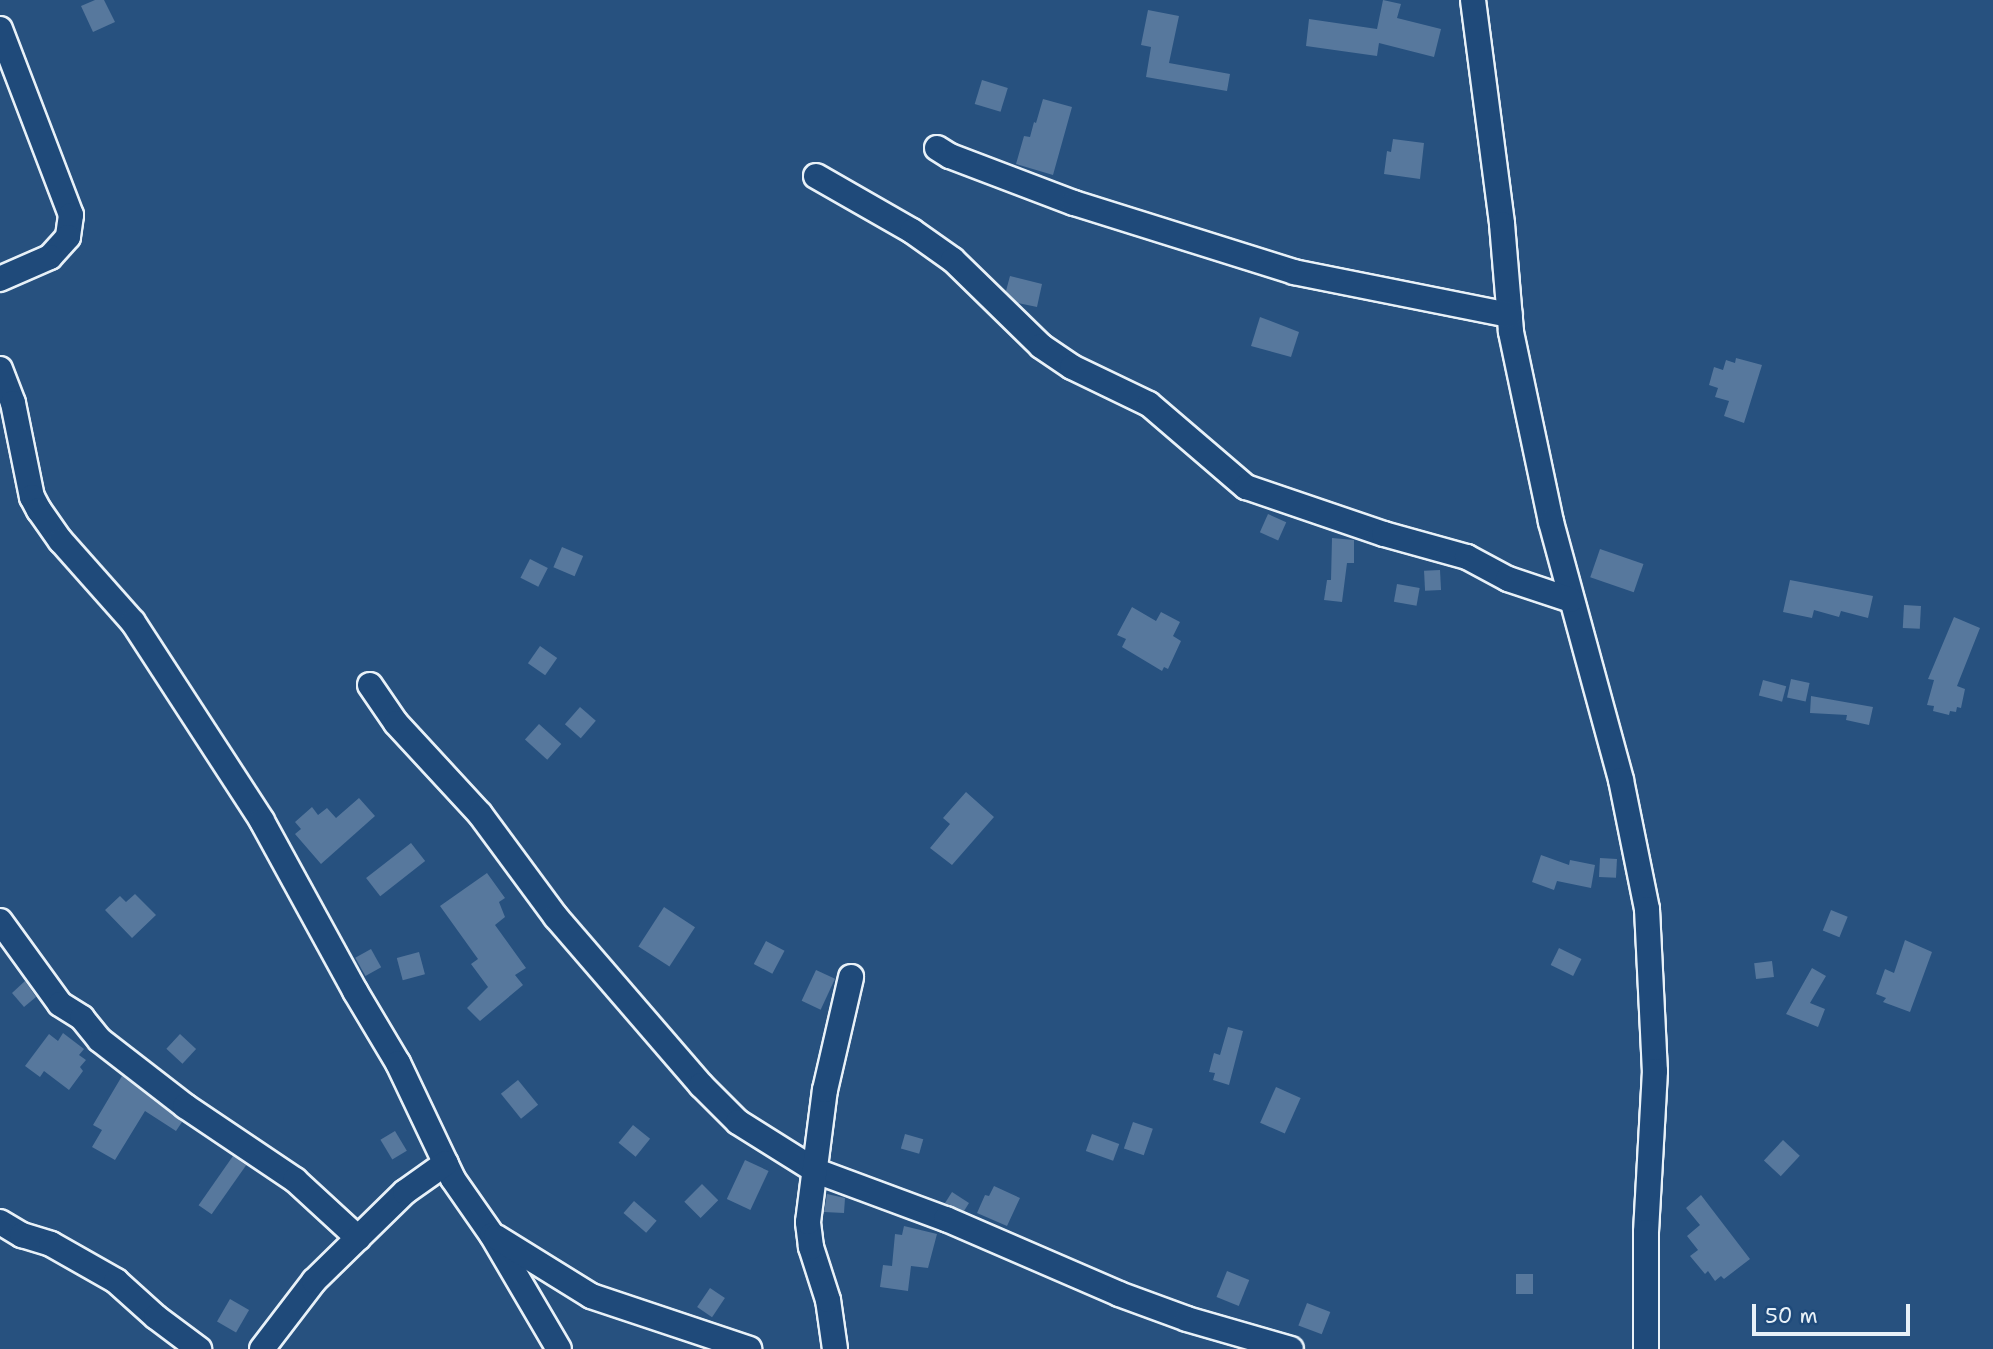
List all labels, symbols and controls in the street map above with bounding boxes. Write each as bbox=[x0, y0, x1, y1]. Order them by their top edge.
scale bar bbox=[1755, 1290, 1912, 1334]
text: 50 m bbox=[1765, 1302, 1818, 1330]

